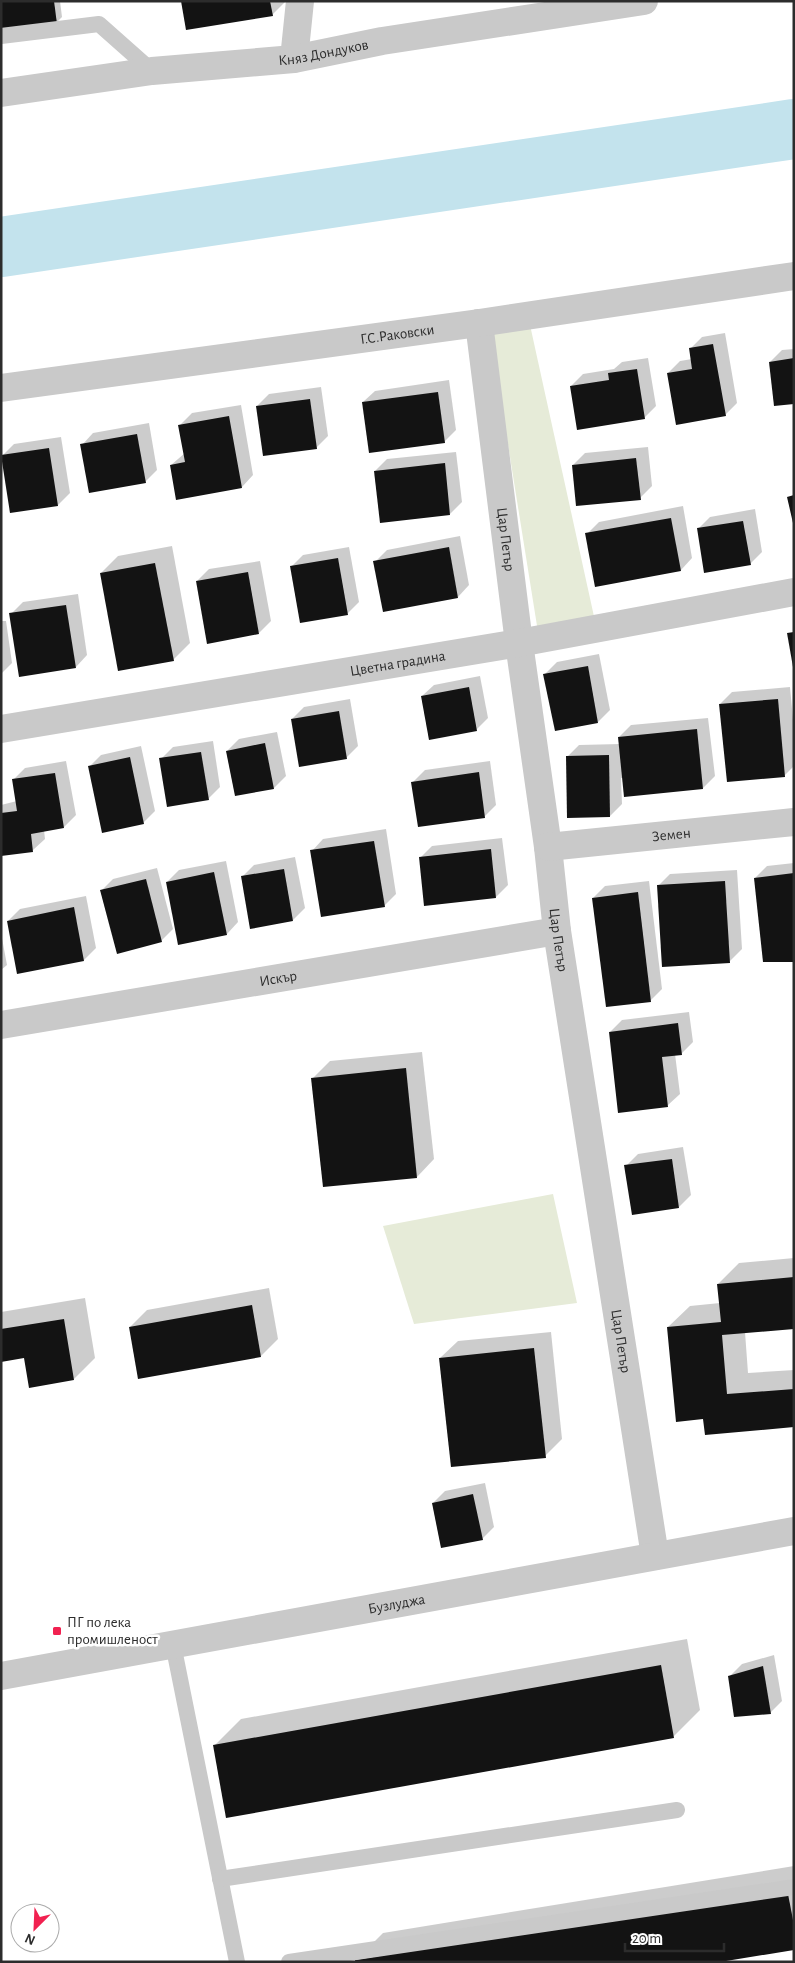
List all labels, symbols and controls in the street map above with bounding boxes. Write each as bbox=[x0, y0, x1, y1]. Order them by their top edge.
street label: Княз Дондуков bbox=[278, 37, 370, 68]
street label: Г.С.Раковски bbox=[359, 322, 435, 347]
street label: Цар Петър bbox=[494, 507, 517, 573]
street label: Цветна градина bbox=[349, 648, 447, 679]
street label: Земен bbox=[651, 826, 691, 844]
street label: Цар Петър bbox=[547, 907, 570, 973]
street label: Искър bbox=[258, 968, 298, 989]
street label: Цар Петър bbox=[608, 1308, 633, 1374]
street label: Бузлуджа bbox=[367, 1592, 426, 1617]
place label: ПГ по лека промишленост bbox=[67, 1615, 158, 1647]
marker: ПГ по лека промишленост bbox=[51, 1625, 63, 1637]
north arrow bbox=[10, 1903, 60, 1953]
scale bar bbox=[625, 1920, 724, 1952]
text: N bbox=[23, 1931, 37, 1947]
text: 20 m bbox=[632, 1931, 661, 1946]

